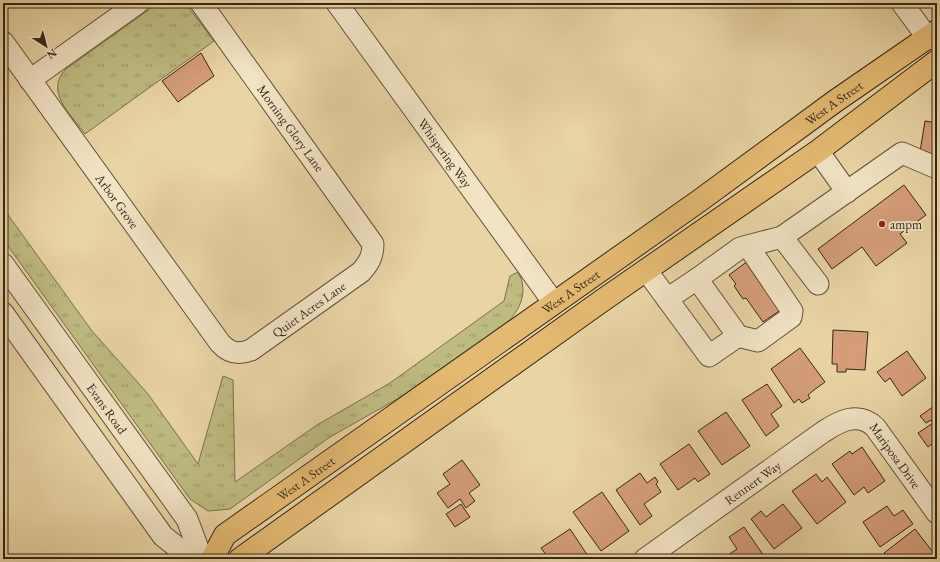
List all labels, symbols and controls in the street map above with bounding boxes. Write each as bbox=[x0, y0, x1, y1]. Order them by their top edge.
north arrow bbox=[26, 26, 66, 66]
text: N bbox=[44, 46, 60, 62]
street label: West A Street bbox=[802, 77, 866, 129]
street label: Morning Glory Lane bbox=[253, 81, 328, 175]
street label: Whispering Way bbox=[414, 115, 476, 192]
street label: Arbor Grove bbox=[91, 170, 143, 232]
place label: ampm bbox=[890, 216, 922, 233]
marker: ampm bbox=[877, 219, 887, 229]
street label: West A Street bbox=[539, 266, 603, 318]
street label: Quiet Acres Lane bbox=[269, 277, 349, 342]
street label: Evans Road bbox=[83, 380, 131, 438]
street label: Mariposa Drive bbox=[866, 419, 925, 492]
street label: West A Street bbox=[274, 452, 338, 505]
street label: Rennert Way bbox=[721, 457, 785, 509]

